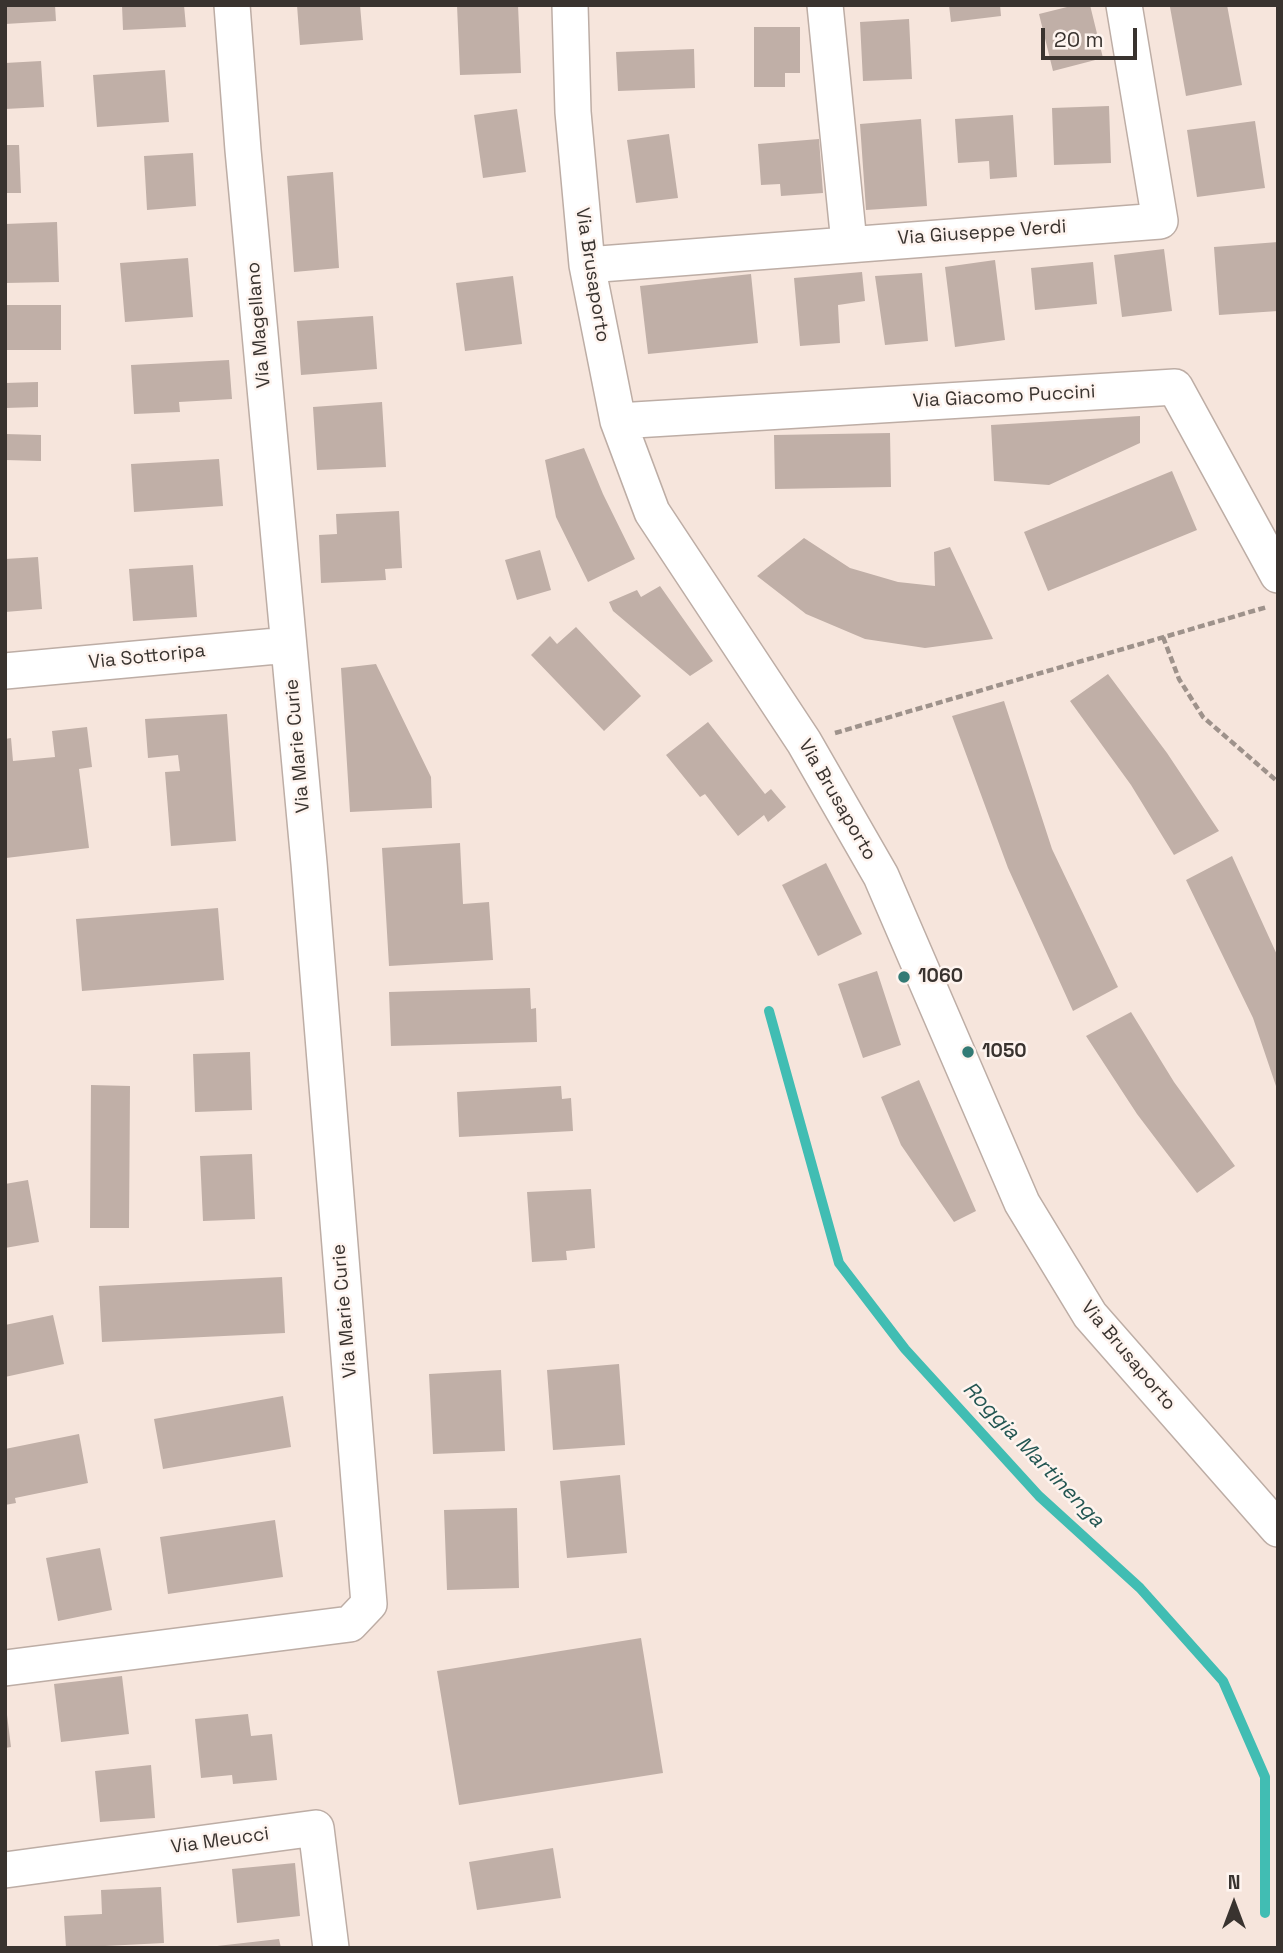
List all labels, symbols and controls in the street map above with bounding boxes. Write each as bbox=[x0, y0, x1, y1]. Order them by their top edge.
scale bar bbox=[1045, 14, 1141, 58]
text: 20 m bbox=[1054, 26, 1104, 53]
street label: Via Brusaporto bbox=[570, 206, 614, 344]
street label: Via Giuseppe Verdi bbox=[897, 216, 1067, 250]
street label: Via Magellano bbox=[242, 261, 276, 389]
street label: Via Giacomo Puccini bbox=[912, 381, 1096, 413]
street label: Via Sottoripa bbox=[88, 640, 206, 674]
street label: Via Marie Curie bbox=[281, 678, 315, 814]
street label: Via Brusaporto bbox=[793, 736, 881, 864]
place label: 1060 bbox=[918, 966, 963, 988]
marker: 1060 bbox=[896, 969, 912, 985]
place label: 1050 bbox=[982, 1041, 1027, 1063]
marker: 1050 bbox=[960, 1044, 976, 1060]
street label: Via Marie Curie bbox=[328, 1243, 362, 1379]
street label: Via Brusaporto bbox=[1076, 1297, 1180, 1415]
water label: Roggia Martinenga bbox=[957, 1377, 1109, 1533]
street label: Via Meucci bbox=[169, 1823, 271, 1859]
north arrow bbox=[1199, 1869, 1269, 1939]
text: N bbox=[1228, 1870, 1240, 1895]

